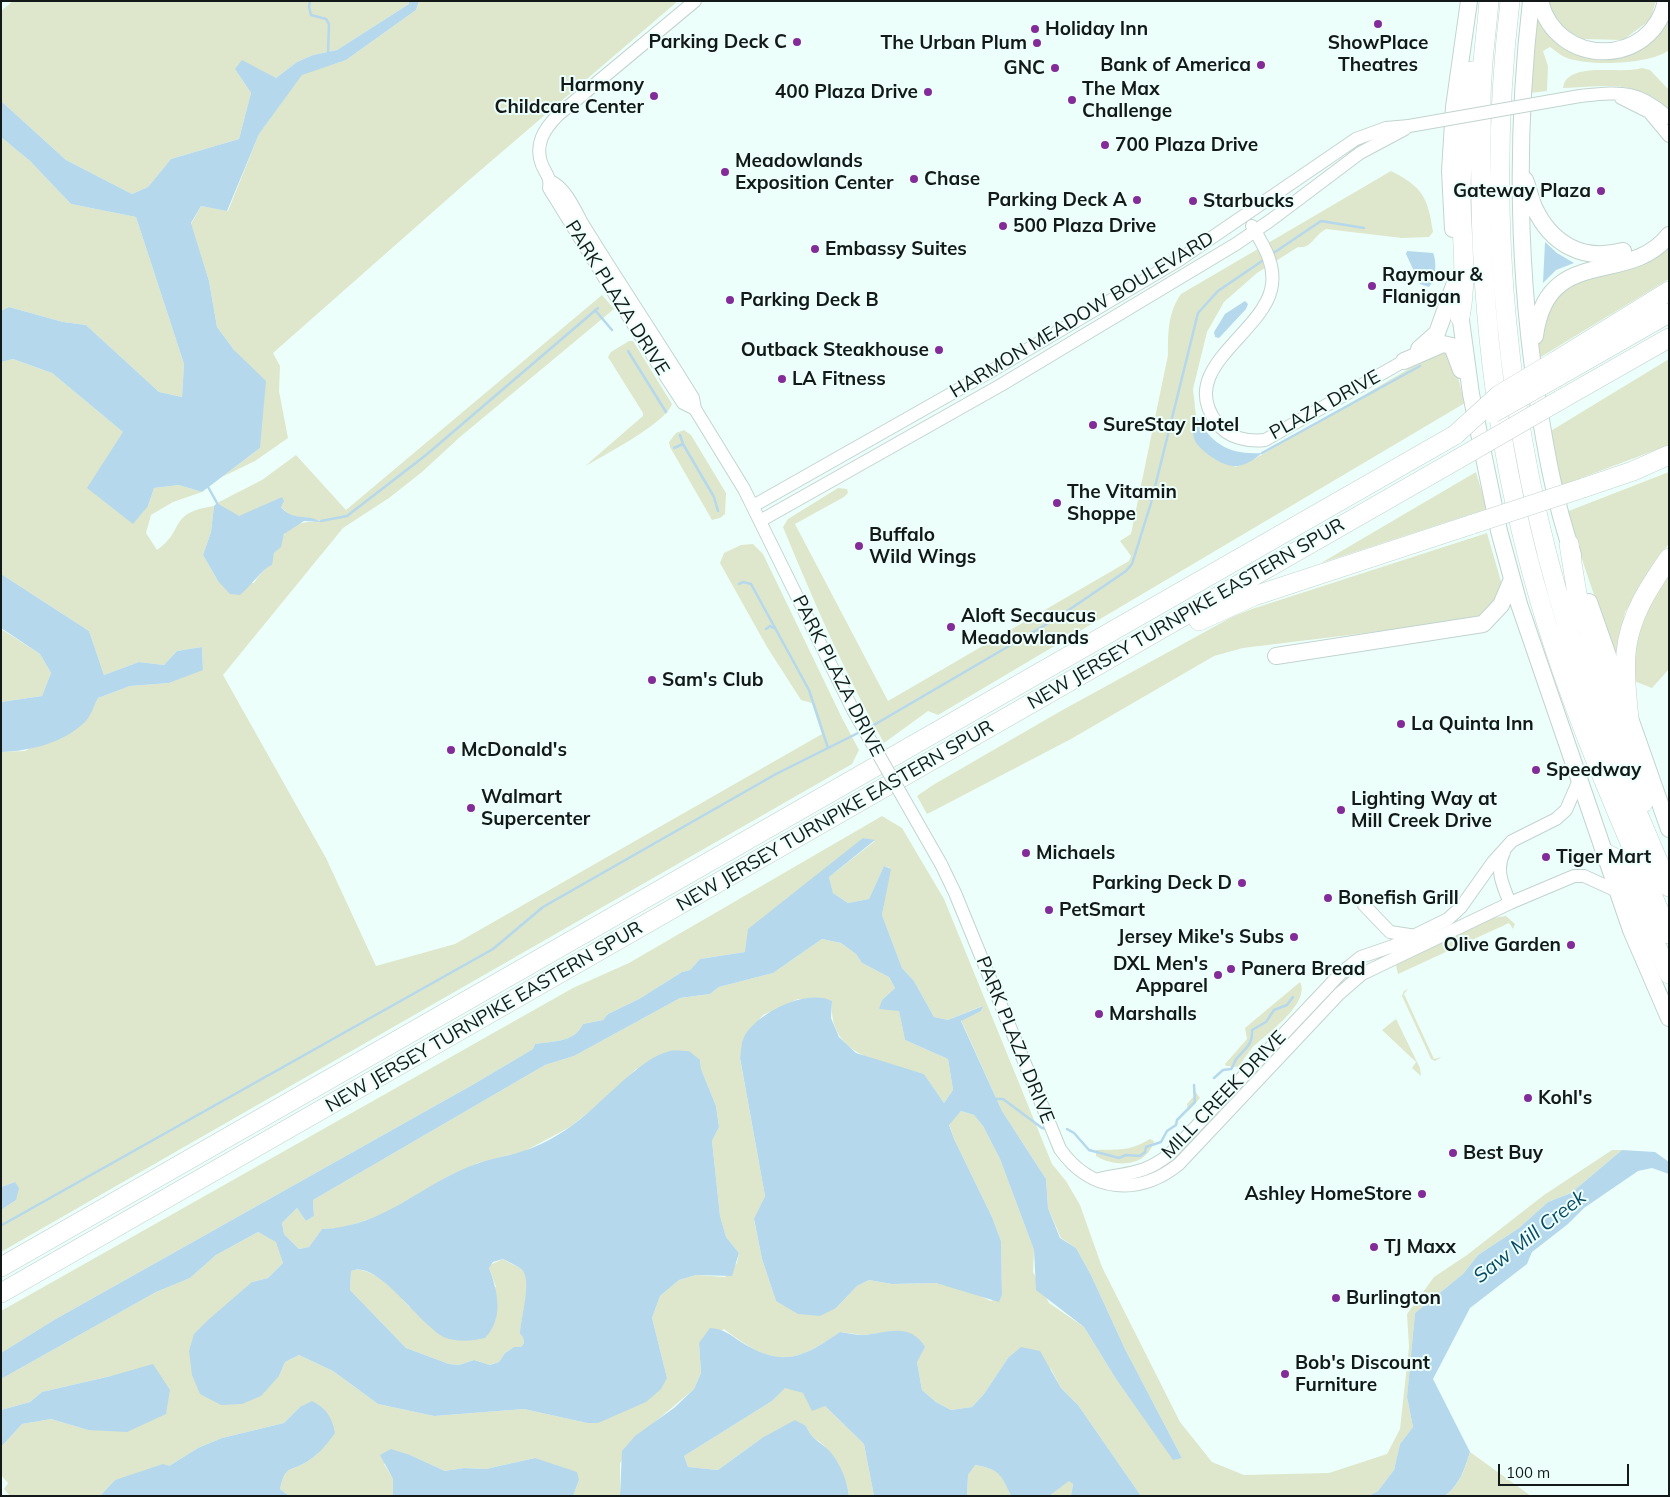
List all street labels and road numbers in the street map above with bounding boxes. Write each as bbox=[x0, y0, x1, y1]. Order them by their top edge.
street label: PARK PLAZA DRIVE bbox=[560, 216, 674, 380]
street label: HARMON MEADOW BOULEVARD bbox=[946, 227, 1218, 403]
street label: PLAZA DRIVE bbox=[1266, 365, 1384, 445]
street label: NEW JERSEY TURNPIKE EASTERN SPUR bbox=[1024, 514, 1348, 714]
street label: PARK PLAZA DRIVE bbox=[787, 592, 889, 760]
street label: NEW JERSEY TURNPIKE EASTERN SPUR bbox=[673, 716, 997, 916]
street label: NEW JERSEY TURNPIKE EASTERN SPUR bbox=[322, 917, 646, 1117]
street label: PARK PLAZA DRIVE bbox=[971, 953, 1059, 1127]
street label: MILL CREEK DRIVE bbox=[1157, 1026, 1291, 1164]

